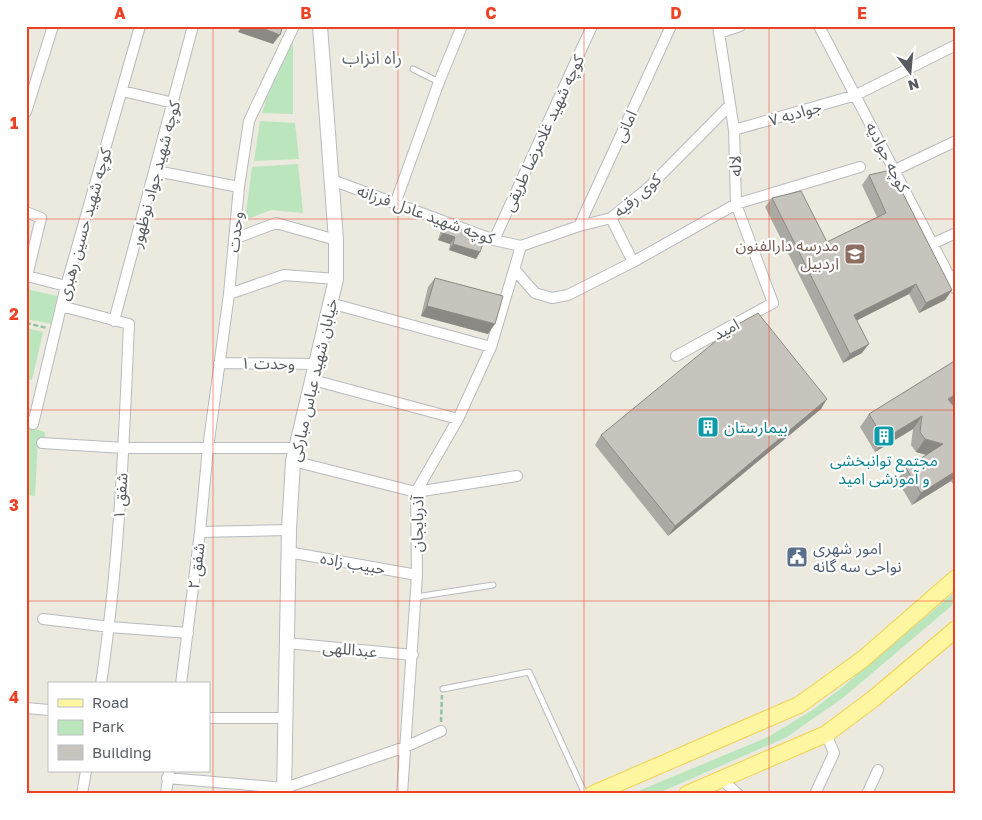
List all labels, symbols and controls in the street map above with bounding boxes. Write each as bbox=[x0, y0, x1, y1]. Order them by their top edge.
text: A bbox=[114, 3, 126, 23]
text: B bbox=[300, 3, 312, 23]
text: C bbox=[485, 3, 497, 23]
text: D bbox=[670, 3, 682, 23]
text: E bbox=[857, 3, 867, 23]
district label: راه انزاب bbox=[342, 46, 402, 69]
north arrow bbox=[884, 48, 934, 98]
street label: کوچه شهید غلامرضا طریقی bbox=[498, 51, 589, 215]
text: N bbox=[906, 75, 921, 95]
street label: جوادیه ۷ bbox=[766, 96, 824, 130]
street label: کوچه شهید جواد نوظهور bbox=[126, 98, 185, 251]
street label: امانی bbox=[609, 107, 641, 145]
text: 1 bbox=[10, 113, 18, 133]
street label: کوچه جوادیه bbox=[861, 118, 914, 196]
street label: کوچه شهید حسین رهبری bbox=[53, 145, 116, 303]
street label: لاله bbox=[725, 155, 745, 177]
street label: کوی رقیه bbox=[609, 169, 665, 221]
street label: کوچه شهید عادل فرزانه bbox=[354, 180, 498, 249]
street label: وحدت bbox=[223, 211, 247, 253]
place label: مدرسه دارالفنون اردبیل bbox=[736, 235, 839, 273]
school or university icon: مدرسه دارالفنون اردبیل bbox=[843, 242, 867, 266]
street label: خیابان شهید عباس مبارکی bbox=[284, 296, 342, 464]
text: 2 bbox=[9, 304, 19, 324]
street label: امید bbox=[710, 314, 742, 344]
street label: وحدت ۱ bbox=[241, 353, 295, 373]
building icon: بیمارستان bbox=[696, 415, 720, 439]
place label: بیمارستان bbox=[724, 417, 788, 437]
building icon: مجتمع توانبخشی و آموزشی امید bbox=[872, 424, 896, 448]
place label: مجتمع توانبخشی و آموزشی امید bbox=[830, 450, 938, 488]
street label: شفق ۱ bbox=[108, 472, 133, 520]
street label: آذربایجان bbox=[407, 494, 428, 552]
text: 3 bbox=[9, 495, 19, 515]
place label: امور شهری نواحی سه گانه bbox=[813, 538, 902, 576]
street label: شفق ۲ bbox=[183, 542, 210, 590]
public building icon: امور شهری نواحی سه گانه bbox=[785, 545, 809, 569]
street label: حبیب زاده bbox=[319, 547, 387, 579]
street label: عبداللهی bbox=[322, 637, 378, 661]
legend bbox=[48, 682, 210, 772]
text: 4 bbox=[9, 687, 19, 707]
text: Road bbox=[92, 693, 129, 711]
text: Park bbox=[92, 717, 125, 735]
text: Building bbox=[92, 743, 152, 761]

